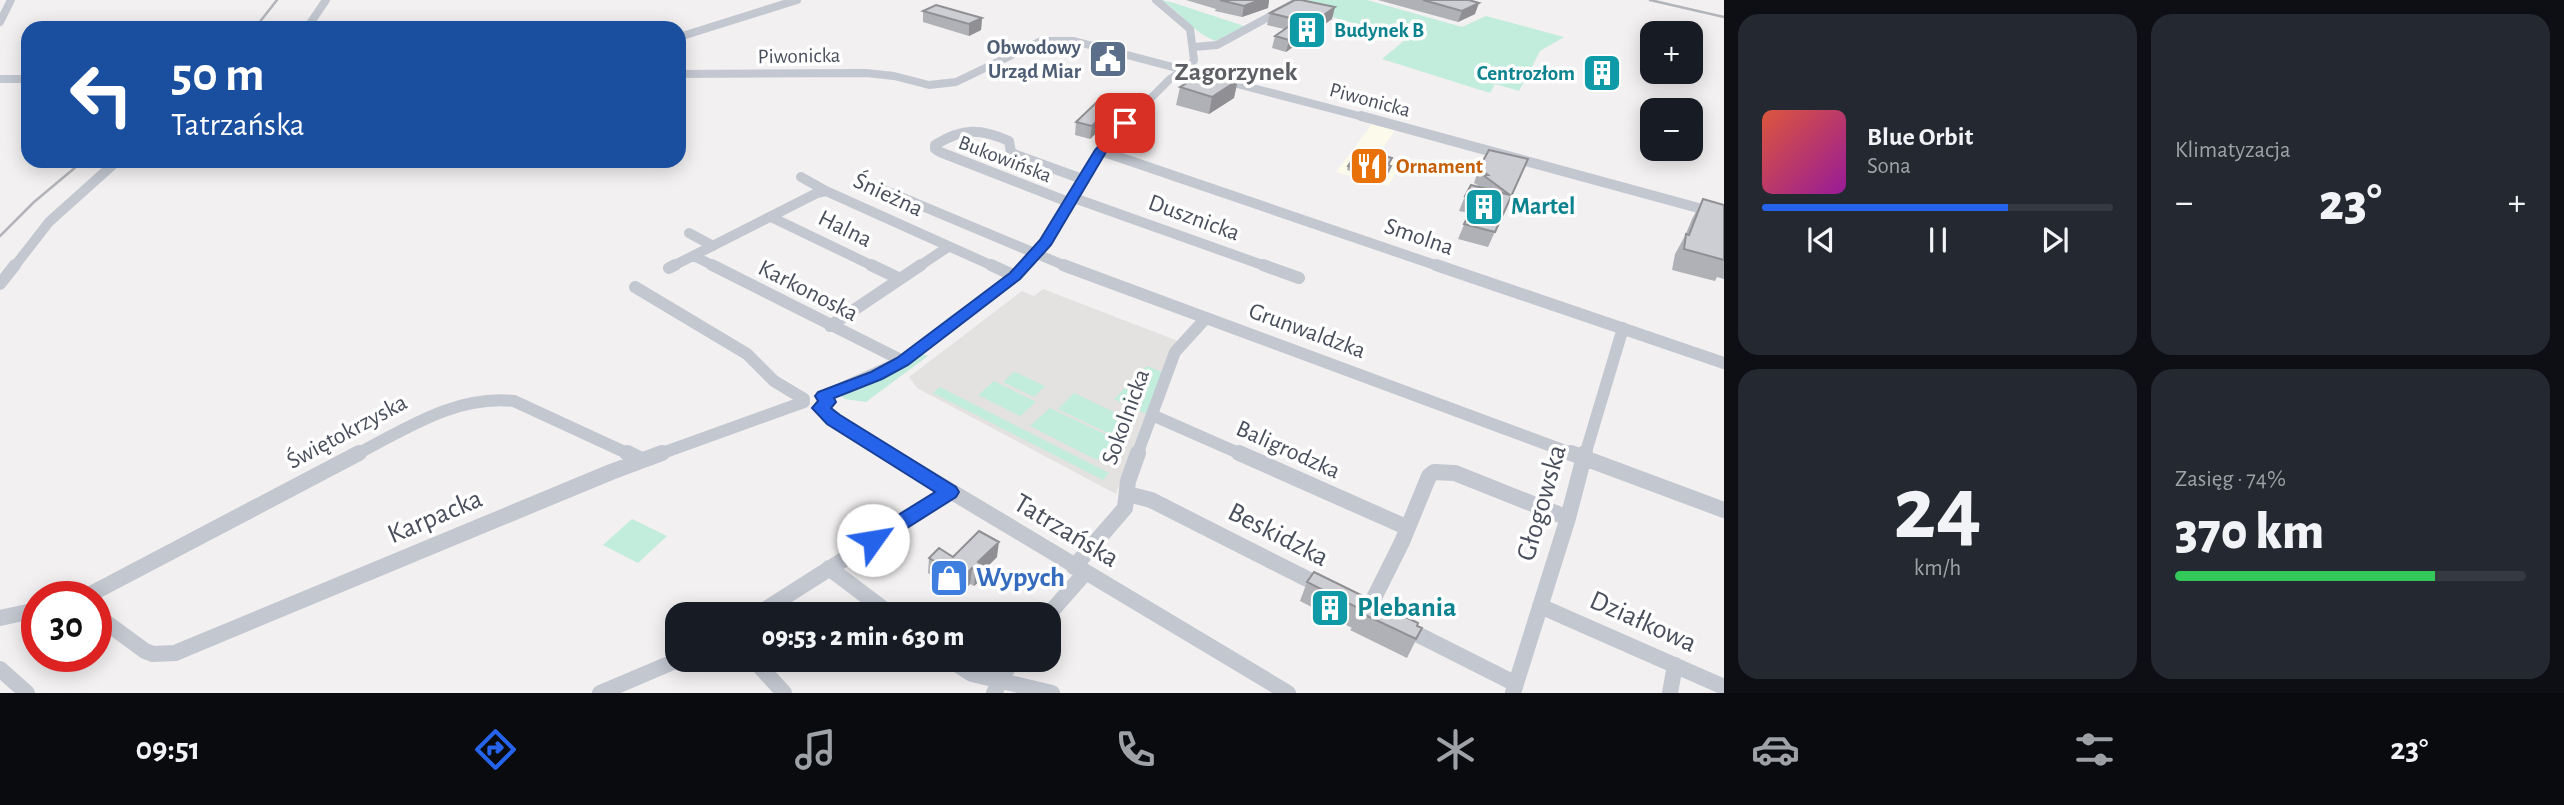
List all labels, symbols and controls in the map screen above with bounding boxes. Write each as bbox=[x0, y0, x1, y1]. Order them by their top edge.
building icon: Budynek B bbox=[1286, 9, 1328, 51]
place label: Budynek B bbox=[1334, 20, 1424, 41]
map controls bbox=[1640, 21, 1703, 161]
button: + bbox=[1640, 21, 1703, 84]
place label: Obwodowy Urząd Miar bbox=[987, 37, 1082, 82]
public building icon: Obwodowy Urząd Miar bbox=[1087, 38, 1129, 80]
street label: Piwonicka bbox=[757, 45, 841, 67]
icon: left bbox=[56, 49, 147, 140]
text: 50 m bbox=[171, 51, 265, 100]
building icon: Centrozłom bbox=[1581, 52, 1623, 94]
district label: Zagorzynek bbox=[1175, 59, 1298, 85]
place label: Centrozłom bbox=[1477, 63, 1575, 84]
street label: Piwonicka bbox=[1327, 79, 1413, 121]
pin bbox=[1095, 93, 1155, 153]
button: − bbox=[1640, 98, 1703, 161]
icon: arrive bbox=[1106, 104, 1144, 142]
text: Tatrzańska bbox=[171, 109, 305, 141]
text: Blue Orbit bbox=[1867, 124, 1973, 150]
street label: Bukowińska bbox=[956, 132, 1055, 186]
text: Klimatyzacja bbox=[2175, 139, 2291, 162]
restaurant icon: Ornament bbox=[1348, 145, 1390, 187]
text: Sona bbox=[1867, 155, 1911, 178]
place label: Ornament bbox=[1396, 156, 1483, 177]
street label: Śnieżna bbox=[850, 167, 927, 221]
text: 23° bbox=[2319, 177, 2382, 229]
text: − bbox=[2175, 184, 2193, 222]
text: + bbox=[2508, 184, 2526, 222]
building icon: Martel bbox=[1463, 186, 1505, 228]
street label: Dusznicka bbox=[1145, 190, 1243, 246]
place label: Martel bbox=[1511, 195, 1575, 219]
street label: Halna bbox=[814, 206, 876, 252]
street label: Smolna bbox=[1381, 214, 1457, 260]
icon: previous bbox=[1802, 221, 1840, 259]
icon: pause bbox=[1919, 221, 1957, 259]
icon: next bbox=[2036, 221, 2074, 259]
street label: Karkonoska bbox=[754, 256, 862, 326]
street label: Grunwaldzka bbox=[1245, 299, 1369, 363]
street label: Sokolnicka bbox=[1098, 366, 1154, 468]
street label: Świętokrzyska bbox=[282, 389, 411, 474]
street label: Baligrodzka bbox=[1233, 417, 1343, 483]
street label: Głogowska bbox=[1512, 442, 1572, 564]
text: 24 bbox=[1893, 464, 1982, 555]
text: Zasięg · 74% bbox=[2175, 468, 2286, 491]
street label: Karpacka bbox=[384, 485, 486, 549]
street label: Tatrzańska bbox=[1009, 489, 1123, 573]
street label: Beskidzka bbox=[1223, 498, 1333, 572]
position arrow bbox=[836, 503, 910, 577]
text: 370 km bbox=[2175, 506, 2324, 558]
shop icon: Wypych bbox=[928, 557, 970, 599]
text: km/h bbox=[1914, 557, 1961, 580]
place label: Wypych bbox=[976, 564, 1065, 592]
speed limit sign: 30 bbox=[21, 581, 112, 672]
street label: Działkowa bbox=[1585, 586, 1701, 658]
building icon: Plebania bbox=[1309, 587, 1351, 629]
place label: Plebania bbox=[1357, 594, 1457, 622]
text: 09:53 · 2 min · 630 m bbox=[762, 624, 964, 650]
icon: directions bbox=[471, 725, 520, 774]
icon: music bbox=[791, 725, 840, 774]
icon: phone bbox=[1111, 725, 1160, 774]
icon: climate bbox=[1431, 725, 1480, 774]
icon: car bbox=[1751, 725, 1800, 774]
icon: filters bbox=[2070, 725, 2119, 774]
text: 09:51 bbox=[135, 733, 200, 765]
text: 23° bbox=[2390, 733, 2429, 765]

